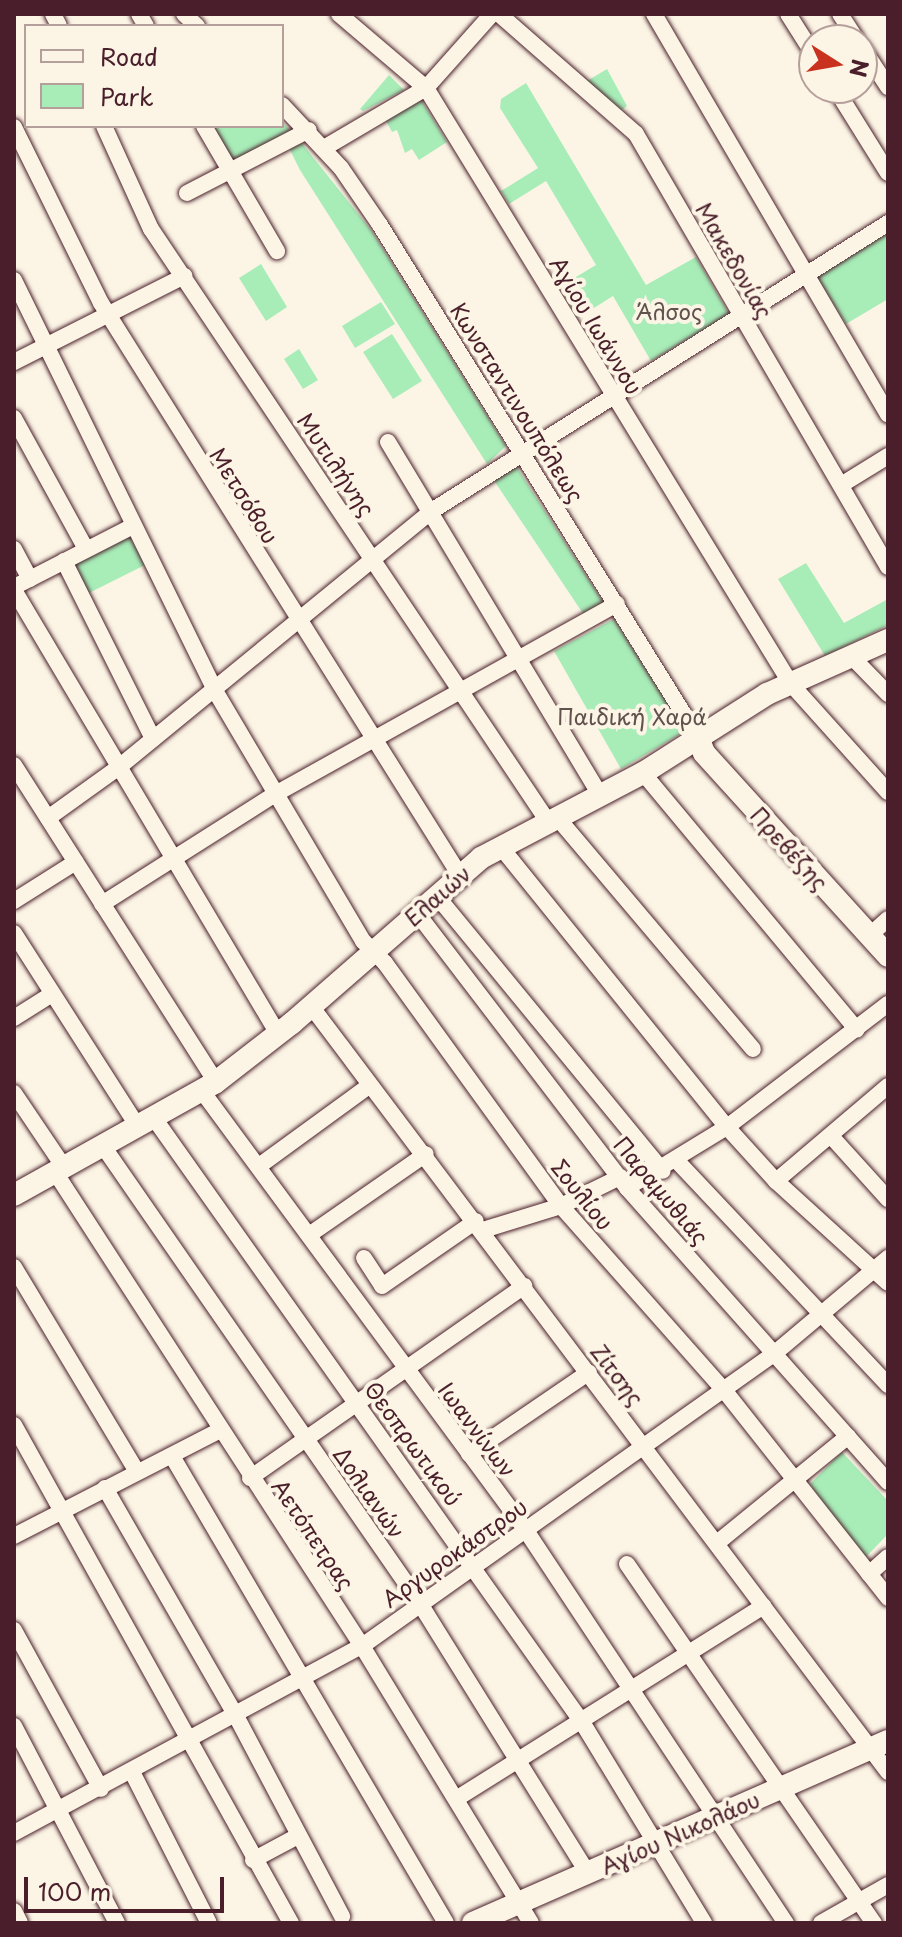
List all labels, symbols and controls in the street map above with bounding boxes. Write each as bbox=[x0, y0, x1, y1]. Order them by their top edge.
legend bbox=[24, 24, 284, 128]
north arrow bbox=[798, 24, 878, 104]
text: Road bbox=[100, 38, 158, 74]
text: N bbox=[842, 57, 878, 80]
text: Park bbox=[100, 78, 154, 114]
street label: Μακεδονίας bbox=[691, 197, 779, 323]
street label: Αγίου Ιωάννου bbox=[546, 251, 648, 399]
street label: Κωνσταντινουπόλεως bbox=[446, 297, 590, 507]
park label: Άλσος bbox=[636, 298, 702, 324]
street label: Μυτιλήνης bbox=[293, 407, 381, 521]
street label: Μετσόβου bbox=[205, 442, 285, 548]
park label: Παιδική Χαρά bbox=[557, 703, 707, 729]
street label: Πρεβέζης bbox=[746, 801, 834, 895]
street label: Ελαιών bbox=[398, 859, 476, 931]
street label: Παραμυθιάς bbox=[609, 1131, 715, 1249]
street label: Σουλίου bbox=[547, 1153, 619, 1235]
street label: Ζίτσης bbox=[586, 1338, 650, 1410]
street label: Θεσπρωτικού bbox=[360, 1376, 468, 1510]
street label: Ιωαννίνων bbox=[434, 1376, 522, 1482]
street label: Δολιανών bbox=[329, 1441, 411, 1543]
street label: Αετόπετρας bbox=[267, 1474, 361, 1594]
street label: Αργυροκάστρου bbox=[377, 1492, 531, 1612]
street label: Αγίου Νικολάου bbox=[596, 1785, 764, 1879]
scale bar bbox=[28, 1861, 228, 1911]
text: 100 m bbox=[38, 1873, 111, 1909]

